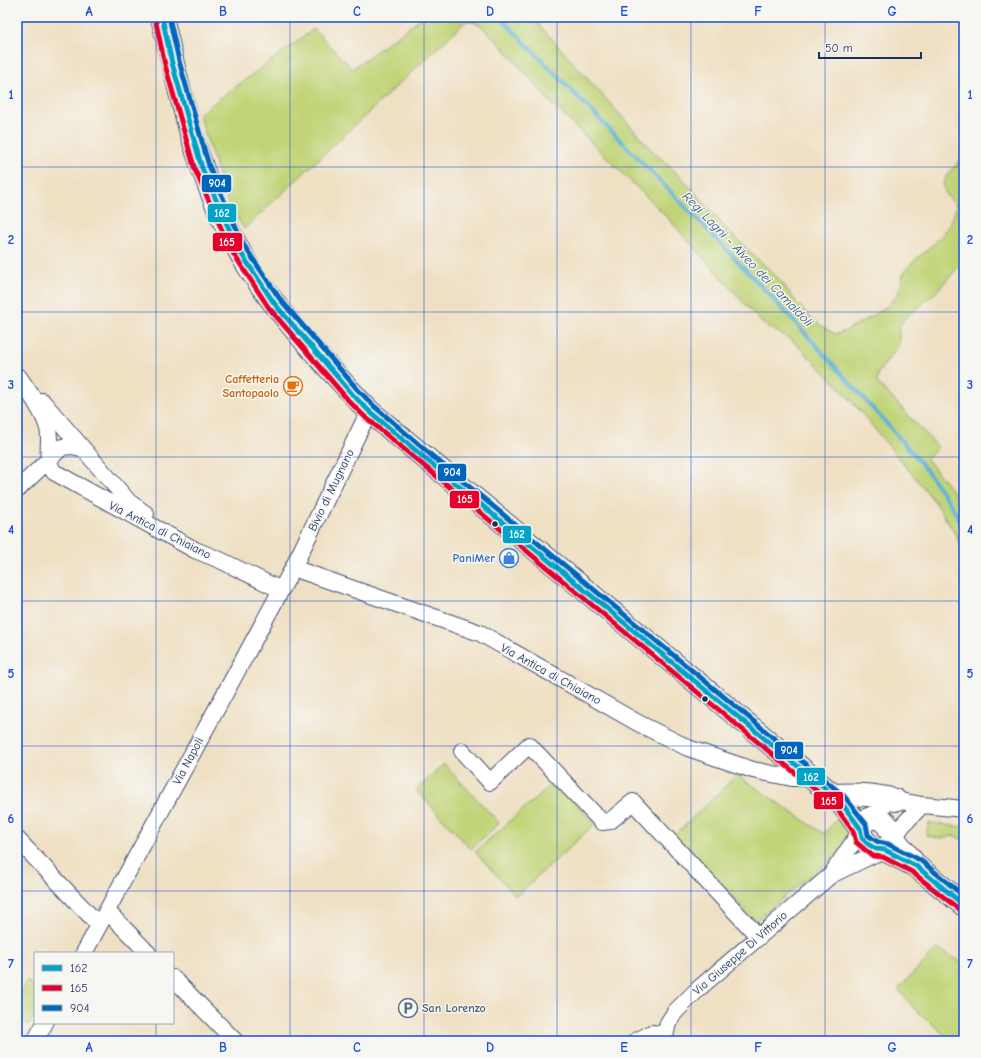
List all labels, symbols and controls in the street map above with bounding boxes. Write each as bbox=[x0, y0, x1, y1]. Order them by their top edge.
text: A bbox=[85, 4, 93, 19]
text: B bbox=[219, 4, 227, 19]
text: C bbox=[353, 4, 361, 19]
text: D bbox=[486, 4, 494, 19]
text: E bbox=[620, 4, 628, 19]
text: F bbox=[754, 4, 762, 19]
text: G bbox=[887, 4, 897, 19]
scale bar bbox=[819, 34, 921, 60]
text: 50 m bbox=[825, 41, 853, 55]
text: 1 bbox=[8, 87, 14, 102]
text: 1 bbox=[967, 87, 973, 102]
line badge: 904 bbox=[201, 174, 232, 193]
text: 904 bbox=[208, 177, 226, 190]
water label: Regi Lagni - Alveo dei Camaldoli bbox=[680, 189, 817, 330]
line badge: 162 bbox=[207, 203, 237, 223]
text: 162 bbox=[214, 207, 230, 220]
text: 2 bbox=[8, 232, 14, 247]
line badge: 165 bbox=[212, 232, 243, 252]
text: 2 bbox=[967, 232, 973, 247]
text: 165 bbox=[219, 236, 235, 249]
place label: Caffetteria Santopaolo bbox=[222, 372, 279, 400]
cafe icon: Caffetteria Santopaolo bbox=[282, 375, 304, 397]
text: 3 bbox=[8, 377, 14, 392]
text: 3 bbox=[967, 377, 973, 392]
street label: Bivio di Mugnano bbox=[305, 447, 357, 533]
line badge: 904 bbox=[437, 463, 467, 482]
text: 904 bbox=[443, 466, 461, 479]
line badge: 165 bbox=[449, 490, 480, 509]
text: 165 bbox=[457, 493, 473, 506]
street label: Via Antica di Chiaiano bbox=[107, 498, 213, 562]
unlabelled marker bbox=[490, 519, 500, 529]
text: 4 bbox=[8, 522, 14, 537]
text: 4 bbox=[967, 522, 973, 537]
line badge: 162 bbox=[502, 525, 532, 544]
text: 162 bbox=[509, 528, 525, 541]
shop icon: PaniMer bbox=[498, 547, 520, 569]
place label: PaniMer bbox=[452, 551, 495, 565]
street label: Via Antica di Chiaiano bbox=[498, 641, 604, 707]
text: 5 bbox=[8, 666, 15, 681]
text: 5 bbox=[967, 666, 974, 681]
unlabelled marker bbox=[700, 694, 710, 704]
street label: Via Napoli bbox=[170, 735, 206, 787]
line badge: 904 bbox=[774, 741, 804, 760]
text: 904 bbox=[780, 744, 798, 757]
line badge: 162 bbox=[796, 767, 826, 786]
text: 162 bbox=[803, 771, 819, 784]
line badge: 165 bbox=[813, 791, 844, 810]
text: 165 bbox=[821, 795, 837, 808]
text: 6 bbox=[8, 811, 15, 826]
text: 6 bbox=[967, 811, 974, 826]
street label: Via Giuseppe Di Vittorio bbox=[690, 908, 790, 998]
legend bbox=[34, 952, 174, 1024]
text: 7 bbox=[8, 956, 14, 971]
text: 7 bbox=[967, 956, 973, 971]
text: 162 bbox=[70, 961, 88, 975]
text: 165 bbox=[70, 981, 88, 995]
parking icon: San Lorenzo bbox=[397, 997, 419, 1019]
text: 904 bbox=[70, 1001, 90, 1015]
place label: San Lorenzo bbox=[422, 1001, 486, 1015]
text: A bbox=[85, 1040, 93, 1055]
text: B bbox=[219, 1040, 227, 1055]
text: C bbox=[353, 1040, 361, 1055]
text: D bbox=[486, 1040, 494, 1055]
text: E bbox=[620, 1040, 628, 1055]
text: F bbox=[754, 1040, 762, 1055]
text: G bbox=[887, 1040, 897, 1055]

